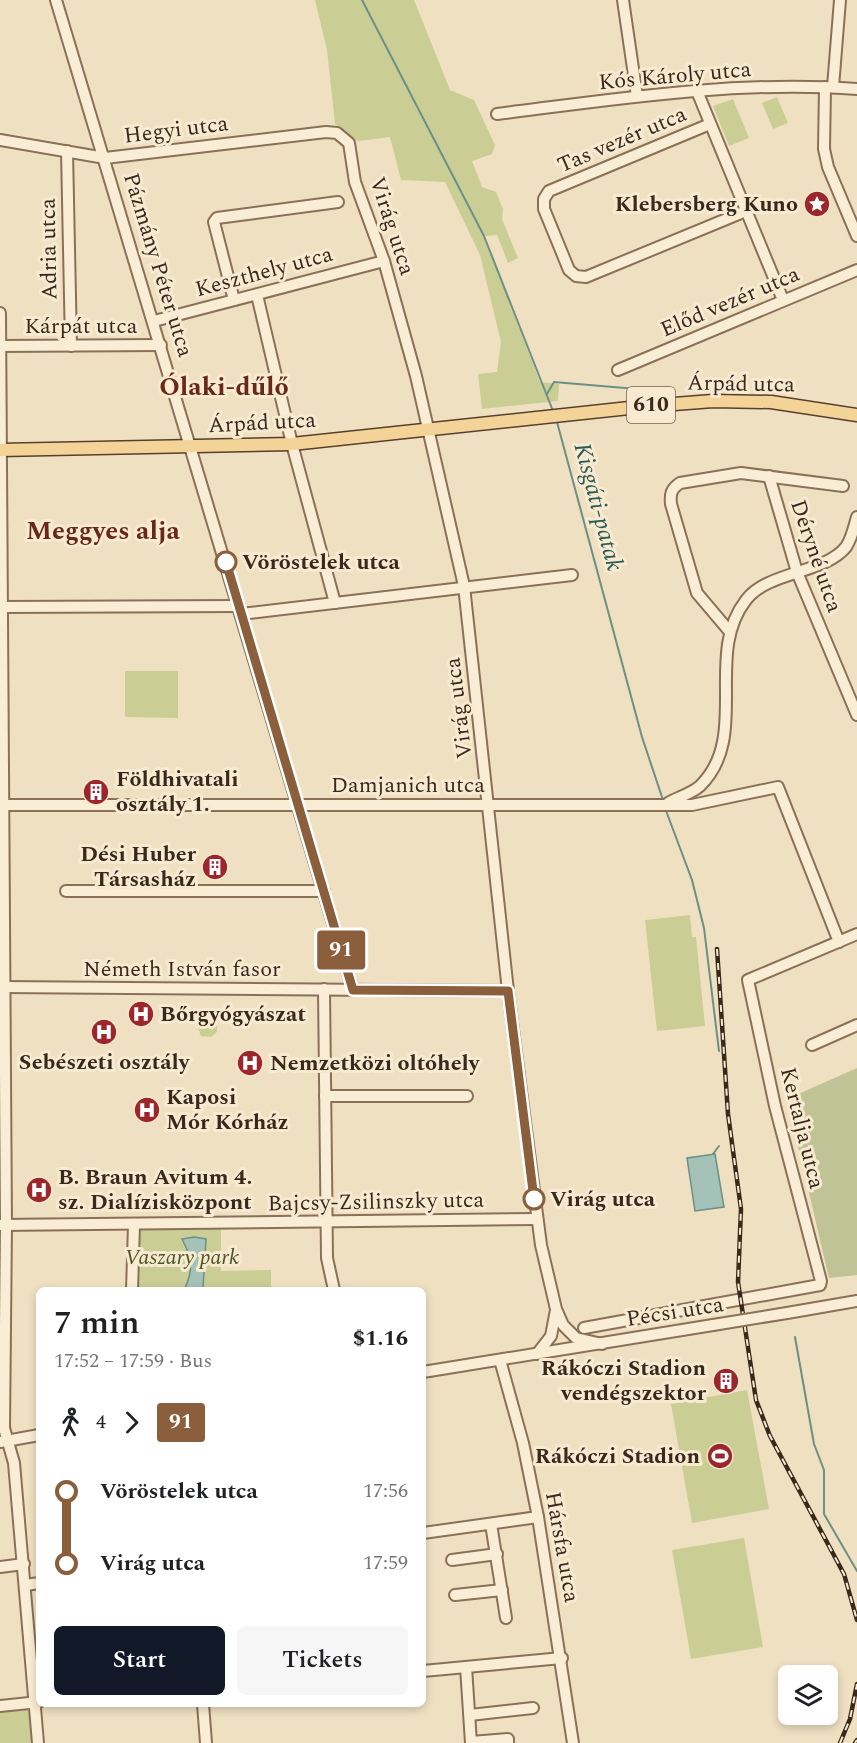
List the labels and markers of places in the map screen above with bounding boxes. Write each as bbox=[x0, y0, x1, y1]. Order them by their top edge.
place label: Klebersberg Kuno bbox=[615, 188, 798, 221]
place icon: Klebersberg Kuno bbox=[802, 189, 832, 219]
place label: Vöröstelek utca bbox=[242, 546, 400, 579]
marker: Vöröstelek utca bbox=[215, 551, 237, 573]
place label: Földhivatali osztály 1. bbox=[116, 763, 239, 821]
building icon: Földhivatali osztály 1. bbox=[81, 777, 111, 807]
place label: Dési Huber Társasház bbox=[80, 838, 197, 896]
building icon: Dési Huber Társasház bbox=[200, 852, 230, 882]
place label: Bőrgyógyászat bbox=[160, 998, 306, 1031]
hospital icon: Bőrgyógyászat bbox=[126, 999, 156, 1029]
hospital icon: Sebészeti osztály bbox=[89, 1017, 119, 1047]
place label: Sebészeti osztály bbox=[19, 1046, 191, 1079]
place label: Nemzetközi oltóhely bbox=[270, 1047, 481, 1080]
hospital icon: Nemzetközi oltóhely bbox=[235, 1048, 265, 1078]
place label: Kaposi Mór Kórház bbox=[166, 1081, 289, 1139]
hospital icon: Kaposi Mór Kórház bbox=[132, 1095, 162, 1125]
place label: B. Braun Avitum 4. sz. Dialízisközpont bbox=[58, 1161, 252, 1219]
hospital icon: B. Braun Avitum 4. sz. Dialízisközpont bbox=[24, 1175, 54, 1205]
place label: Virág utca bbox=[550, 1183, 656, 1216]
marker: Virág utca bbox=[523, 1188, 545, 1210]
place label: Rákóczi Stadion vendégszektor bbox=[541, 1352, 707, 1410]
building icon: Rákóczi Stadion vendégszektor bbox=[711, 1366, 741, 1396]
place label: Rákóczi Stadion bbox=[535, 1440, 700, 1473]
sports icon: Rákóczi Stadion bbox=[705, 1441, 735, 1471]

